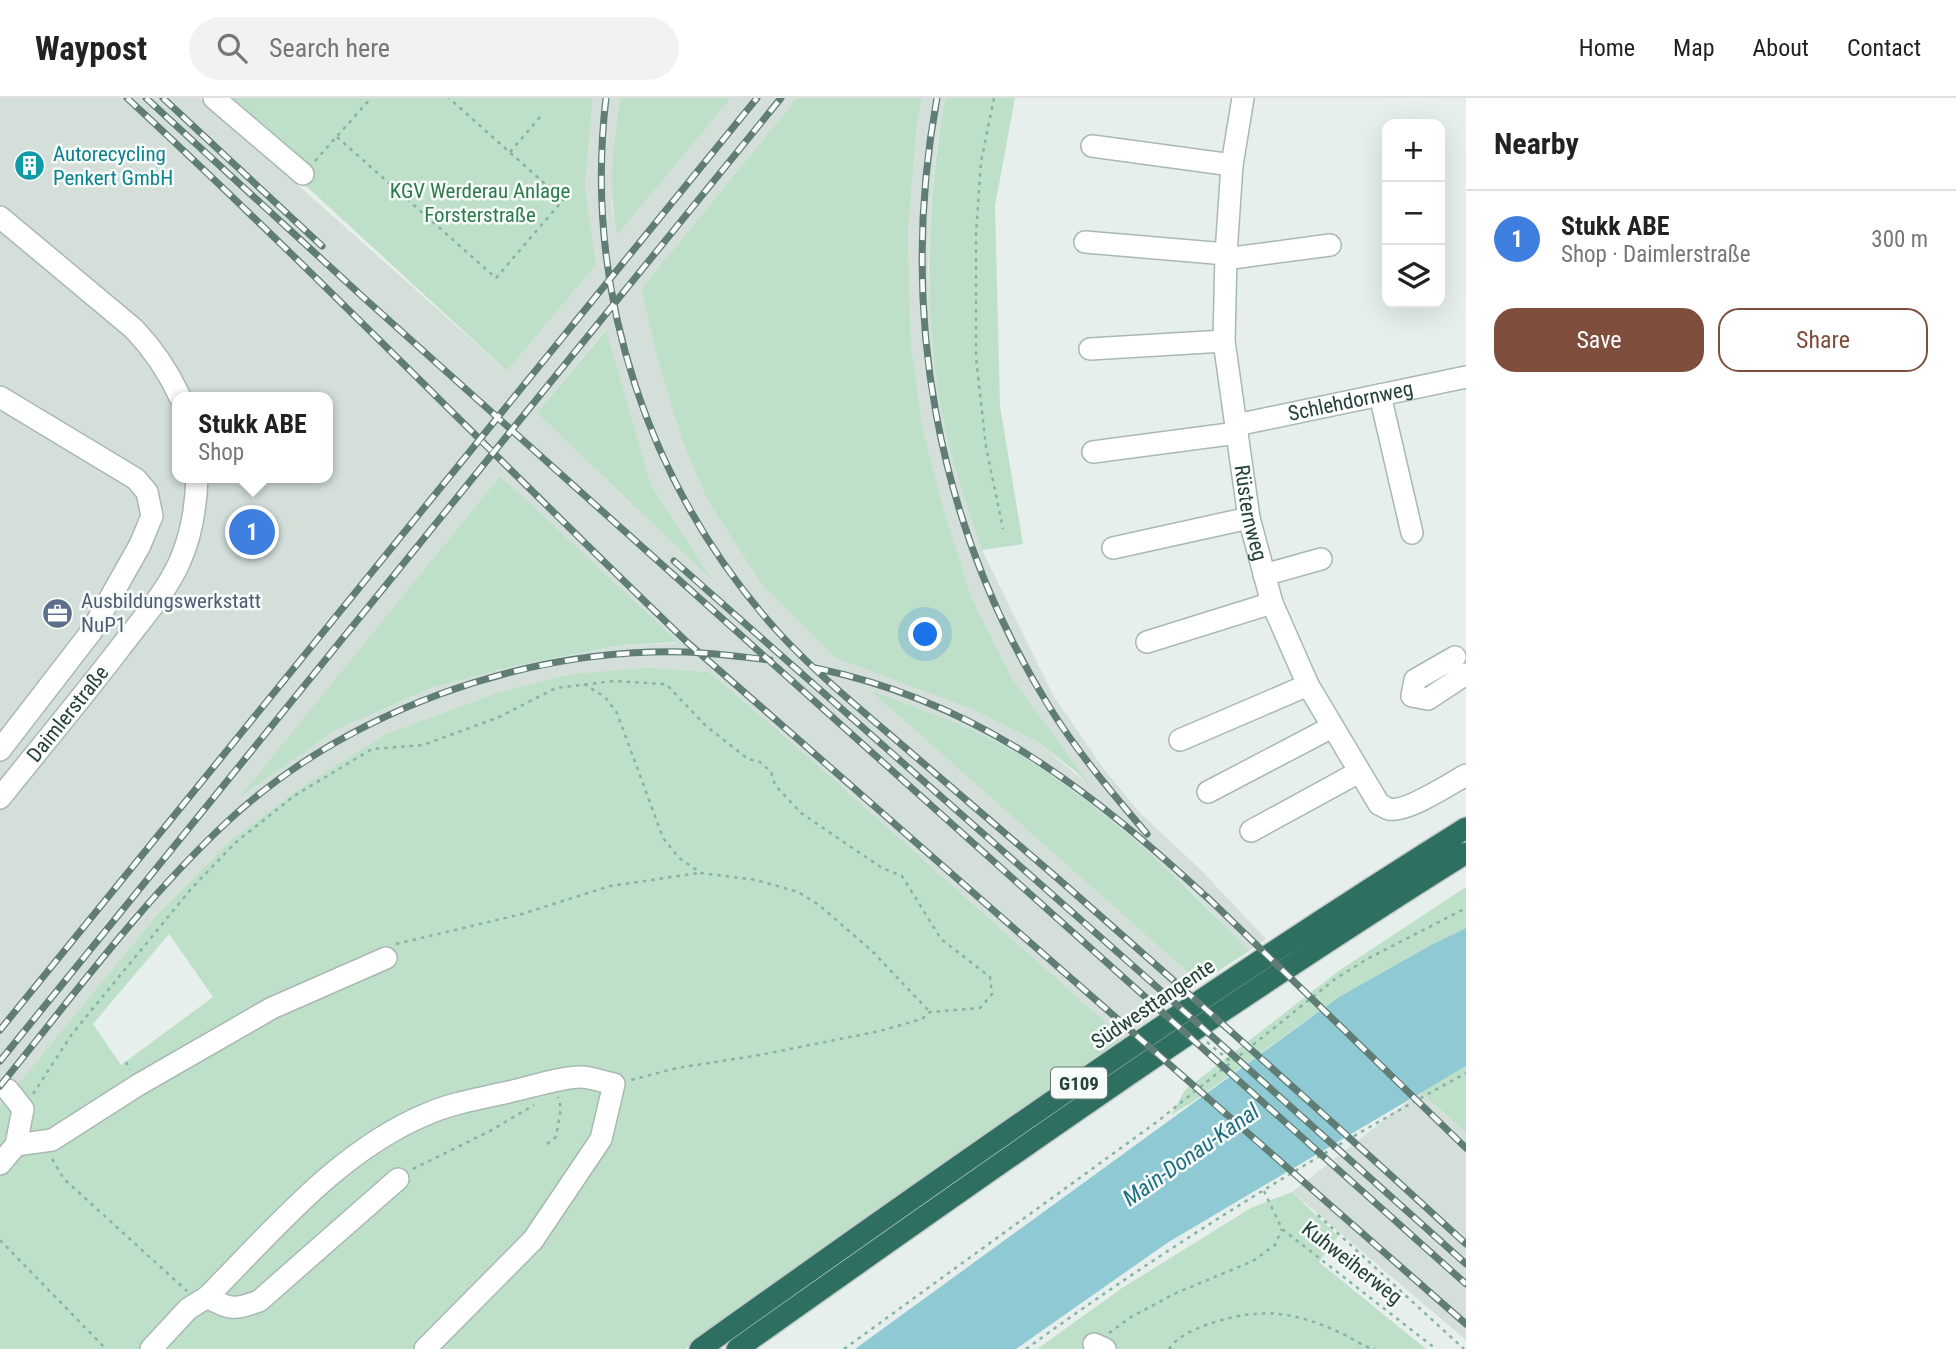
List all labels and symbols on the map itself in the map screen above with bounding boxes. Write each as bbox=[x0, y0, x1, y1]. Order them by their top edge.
place label: Autorecycling Penkert GmbH bbox=[53, 142, 173, 190]
building icon: Autorecycling Penkert GmbH bbox=[13, 149, 47, 183]
park label: KGV Werderau Anlage Forsterstraße bbox=[390, 179, 570, 227]
street label: Schlehdornweg bbox=[1286, 376, 1415, 426]
street label: Rüsternweg bbox=[1230, 463, 1272, 563]
pin: 1 bbox=[229, 506, 275, 558]
place label: Ausbildungswerkstatt NuP1 bbox=[81, 589, 261, 637]
office icon: Ausbildungswerkstatt NuP1 bbox=[41, 596, 75, 630]
your location bbox=[908, 617, 942, 651]
street label: Daimlerstraße bbox=[22, 661, 114, 767]
street label: Südwesttangente bbox=[1087, 954, 1219, 1054]
road number: G109 bbox=[1051, 1068, 1107, 1099]
water label: Main-Donau-Kanal bbox=[1118, 1097, 1265, 1212]
street label: Kuhweiherweg bbox=[1297, 1217, 1407, 1309]

